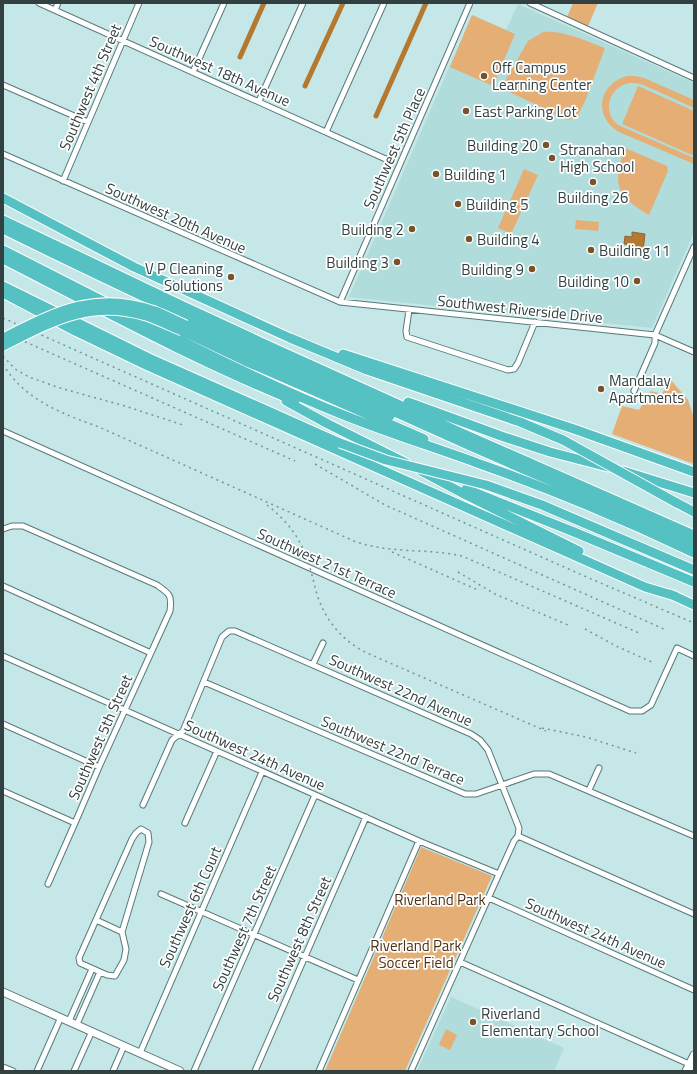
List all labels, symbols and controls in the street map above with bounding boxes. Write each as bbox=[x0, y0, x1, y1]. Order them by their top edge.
street label: Southwest 4th Street bbox=[53, 20, 127, 154]
street label: Southwest 18th Avenue bbox=[146, 30, 294, 112]
place label: Off Campus Learning Center bbox=[492, 56, 591, 96]
marker: Off Campus Learning Center bbox=[479, 71, 489, 81]
street label: Southwest 5th Place bbox=[357, 84, 431, 212]
place label: East Parking Lot bbox=[474, 100, 577, 123]
marker: East Parking Lot bbox=[461, 106, 471, 116]
place label: Building 20 bbox=[467, 134, 538, 157]
place label: Stranahan High School bbox=[560, 138, 635, 178]
marker: Building 20 bbox=[541, 140, 551, 150]
marker: Stranahan High School bbox=[547, 153, 557, 163]
place label: Building 1 bbox=[444, 163, 507, 186]
marker: Building 1 bbox=[431, 169, 441, 179]
street label: Southwest 20th Avenue bbox=[102, 177, 250, 259]
marker: Building 26 bbox=[588, 177, 598, 187]
place label: Building 26 bbox=[557, 186, 629, 209]
place label: Building 5 bbox=[466, 193, 529, 216]
marker: Building 5 bbox=[453, 199, 463, 209]
place label: Building 2 bbox=[341, 218, 404, 241]
marker: Building 2 bbox=[407, 224, 417, 234]
place label: Building 4 bbox=[477, 228, 540, 251]
marker: Building 4 bbox=[464, 234, 474, 244]
place label: Building 11 bbox=[599, 239, 670, 262]
marker: Building 11 bbox=[586, 245, 596, 255]
place label: Building 3 bbox=[326, 251, 389, 274]
place label: V P Cleaning Solutions bbox=[145, 257, 223, 297]
marker: Building 3 bbox=[392, 257, 402, 267]
place label: Building 9 bbox=[461, 258, 524, 281]
marker: Building 9 bbox=[527, 264, 537, 274]
place label: Building 10 bbox=[558, 270, 629, 293]
marker: V P Cleaning Solutions bbox=[226, 272, 236, 282]
marker: Building 10 bbox=[632, 276, 642, 286]
street label: Southwest Riverside Drive bbox=[436, 289, 604, 329]
place label: Mandalay Apartments bbox=[609, 369, 684, 409]
marker: Mandalay Apartments bbox=[596, 384, 606, 394]
street label: Southwest 21st Terrace bbox=[254, 522, 400, 604]
street label: Southwest 22nd Avenue bbox=[326, 648, 476, 732]
street label: Southwest 5th Street bbox=[62, 670, 138, 804]
street label: Southwest 22nd Terrace bbox=[318, 709, 468, 791]
street label: Southwest 24th Avenue bbox=[181, 714, 329, 796]
street label: Southwest 6th Court bbox=[153, 842, 227, 972]
street label: Southwest 7th Street bbox=[206, 861, 282, 995]
street label: Southwest 8th Street bbox=[261, 872, 337, 1006]
park label: Riverland Park bbox=[394, 888, 486, 911]
street label: Southwest 24th Avenue bbox=[522, 892, 670, 974]
park label: Riverland Park Soccer Field bbox=[370, 934, 462, 974]
place label: Riverland Elementary School bbox=[481, 1002, 599, 1042]
marker: Riverland Elementary School bbox=[468, 1017, 478, 1027]

